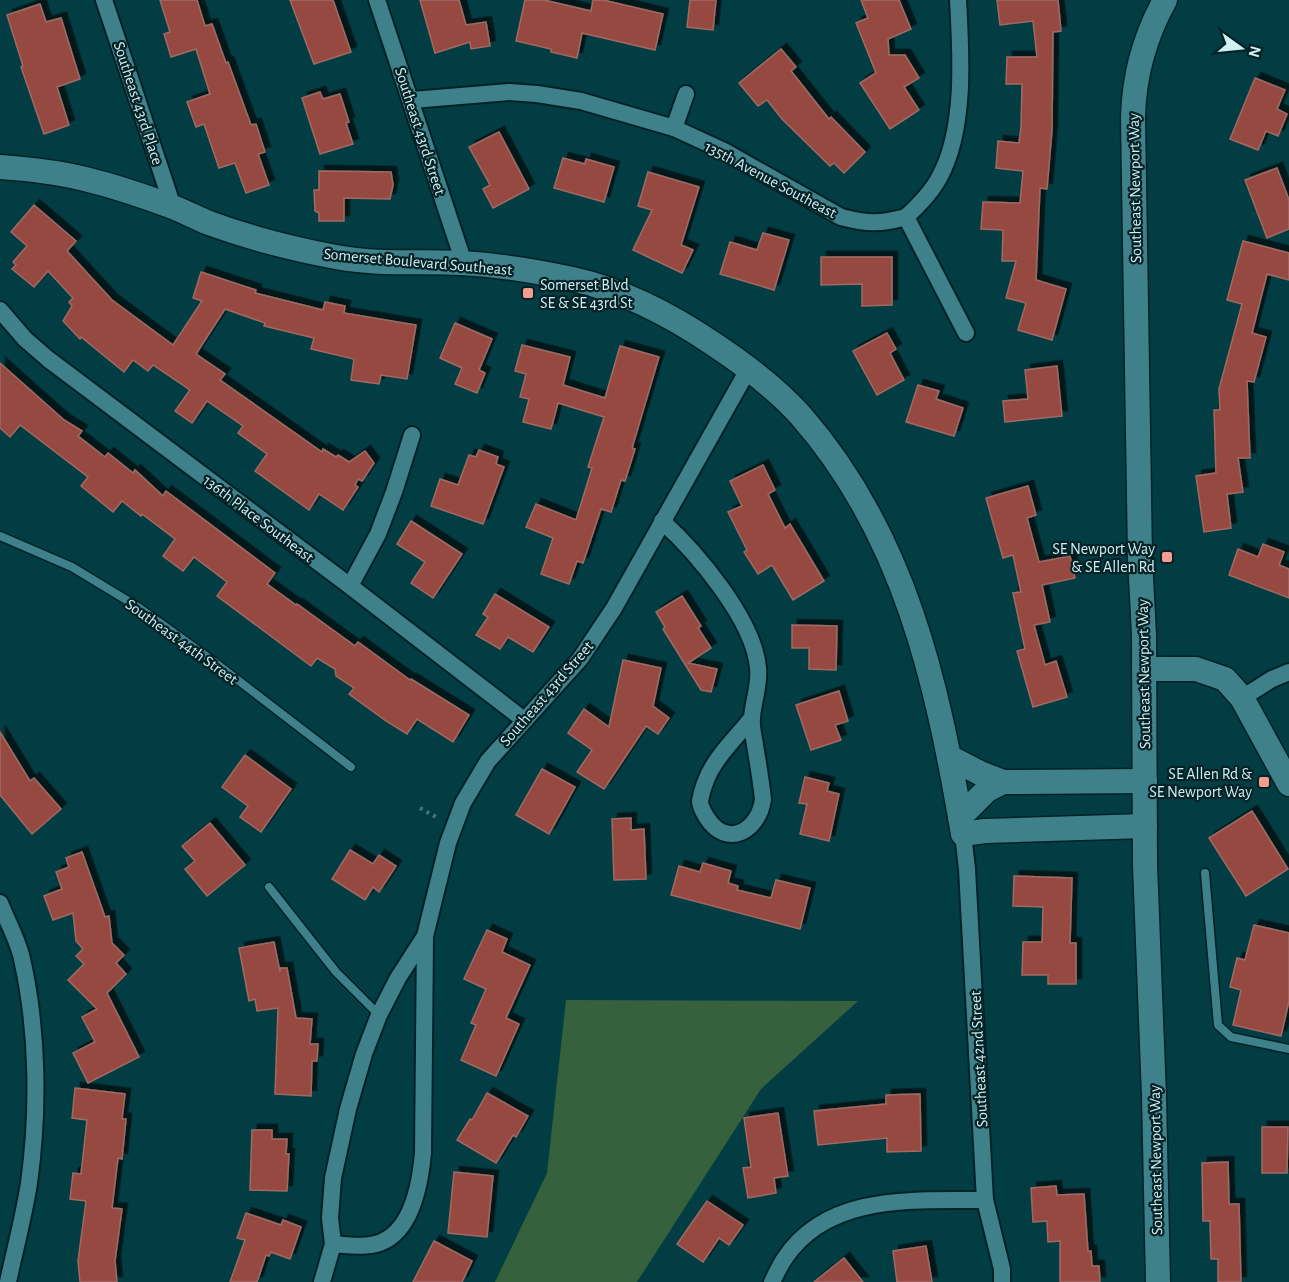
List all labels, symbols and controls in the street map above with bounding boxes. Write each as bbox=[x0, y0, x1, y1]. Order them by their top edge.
north arrow bbox=[1211, 18, 1271, 78]
street label: Southeast 43rd Place bbox=[111, 40, 166, 167]
text: N bbox=[1245, 44, 1264, 59]
street label: Southeast 43rd Street bbox=[392, 66, 448, 197]
street label: Southeast Newport Way bbox=[1126, 113, 1145, 263]
street label: 135th Avenue Southeast bbox=[702, 138, 839, 221]
street label: Somerset Boulevard Southeast bbox=[323, 246, 513, 278]
place label: Somerset Blvd SE & SE 43rd St bbox=[540, 277, 633, 311]
marker: Somerset Blvd SE & SE 43rd St bbox=[521, 286, 535, 300]
street label: 136th Place Southeast bbox=[200, 472, 317, 565]
place label: SE Newport Way & SE Allen Rd bbox=[1052, 541, 1155, 575]
marker: SE Newport Way & SE Allen Rd bbox=[1160, 550, 1174, 564]
street label: Southeast 44th Street bbox=[122, 596, 240, 688]
street label: Southeast Newport Way bbox=[1135, 599, 1154, 749]
street label: Southeast 43rd Street bbox=[497, 638, 596, 749]
place label: SE Allen Rd & SE Newport Way bbox=[1149, 766, 1252, 801]
marker: SE Allen Rd & SE Newport Way bbox=[1257, 775, 1271, 789]
street label: Southeast 42nd Street bbox=[967, 990, 991, 1128]
street label: Southeast Newport Way bbox=[1147, 1085, 1166, 1235]

